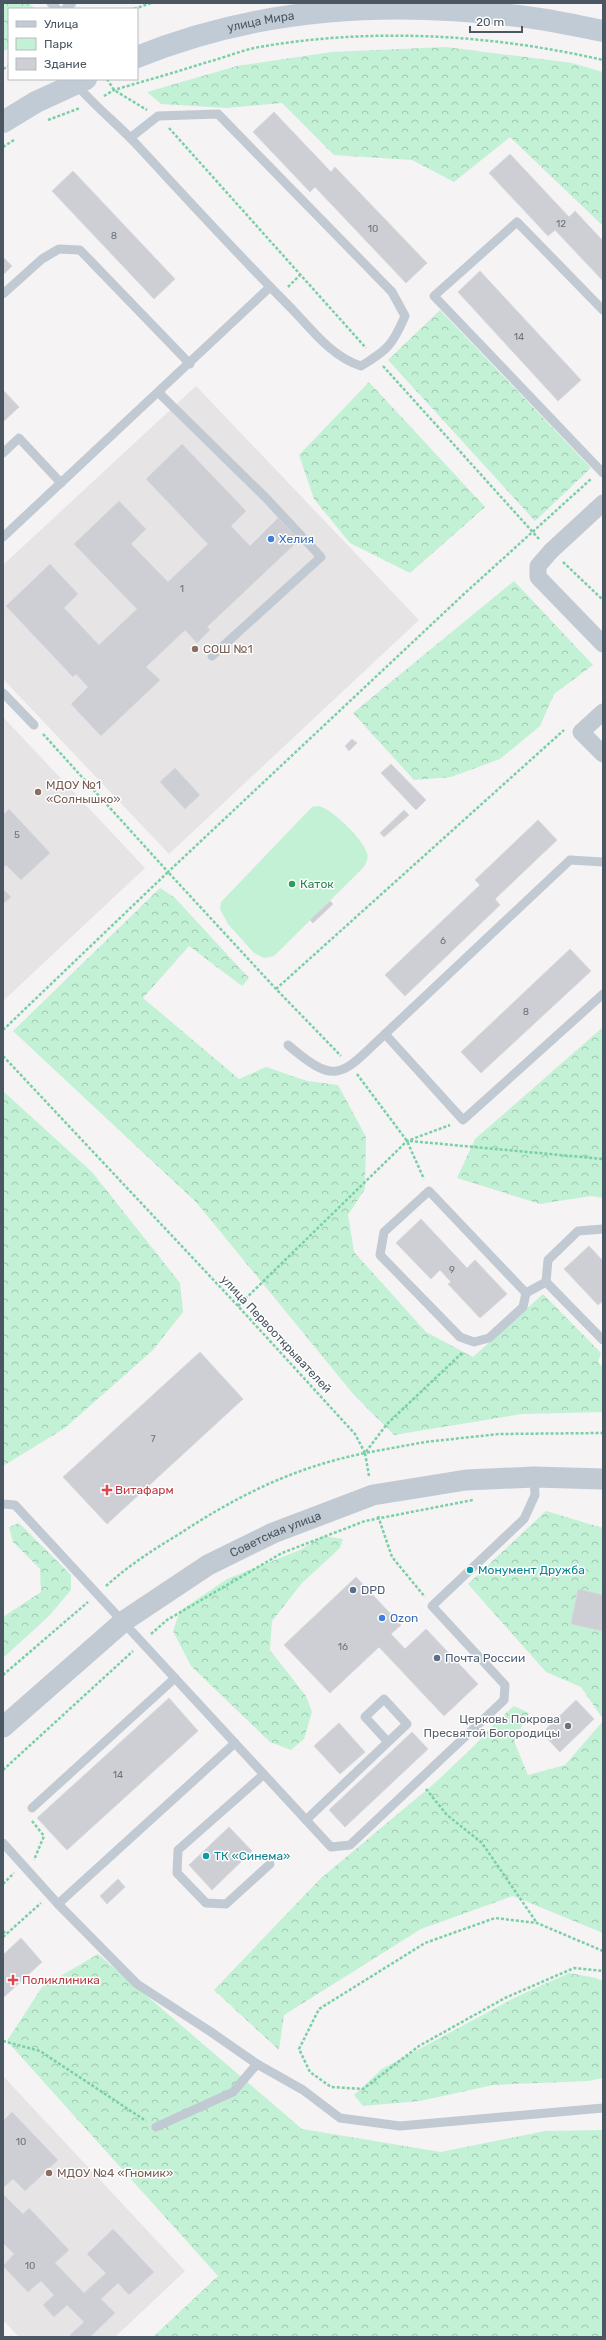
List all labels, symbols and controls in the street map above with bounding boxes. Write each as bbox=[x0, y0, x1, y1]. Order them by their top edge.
legend bbox=[8, 8, 138, 80]
street label: улица Мира bbox=[226, 8, 295, 35]
scale bar bbox=[470, 8, 522, 34]
text: 20 m bbox=[476, 15, 504, 29]
text: Улица bbox=[44, 17, 78, 31]
text: Парк bbox=[44, 37, 73, 51]
text: Здание bbox=[44, 57, 87, 71]
house number: 12 bbox=[556, 218, 566, 230]
house number: 10 bbox=[368, 223, 378, 235]
house number: 8 bbox=[111, 230, 117, 242]
house number: 14 bbox=[514, 331, 524, 343]
place label: Хелия bbox=[279, 532, 314, 546]
marker: Хелия bbox=[266, 534, 276, 544]
house number: 1 bbox=[180, 583, 184, 595]
place label: СОШ №1 bbox=[203, 642, 253, 656]
marker: СОШ №1 bbox=[190, 644, 200, 654]
place label: МДОУ №1 «Солнышко» bbox=[46, 778, 121, 806]
marker: МДОУ №1 «Солнышко» bbox=[33, 787, 43, 797]
house number: 5 bbox=[14, 829, 20, 841]
place label: Каток bbox=[300, 877, 334, 891]
marker: Каток bbox=[287, 879, 297, 889]
house number: 6 bbox=[440, 935, 446, 947]
house number: 8 bbox=[523, 1006, 529, 1018]
house number: 9 bbox=[449, 1264, 455, 1276]
street label: улица Первооткрывателей bbox=[218, 1272, 334, 1396]
house number: 7 bbox=[150, 1433, 156, 1445]
place label: Витафарм bbox=[115, 1483, 174, 1497]
marker: Витафарм bbox=[102, 1485, 112, 1495]
street label: Советская улица bbox=[227, 1508, 323, 1560]
place label: Монумент Дружба bbox=[478, 1563, 585, 1577]
marker: Монумент Дружба bbox=[465, 1565, 475, 1575]
place label: DPD bbox=[361, 1583, 385, 1597]
marker: DPD bbox=[348, 1585, 358, 1595]
place label: Ozon bbox=[390, 1611, 418, 1625]
marker: Ozon bbox=[377, 1613, 387, 1623]
house number: 16 bbox=[338, 1641, 348, 1653]
place label: Почта России bbox=[445, 1651, 525, 1665]
marker: Почта России bbox=[432, 1653, 442, 1663]
place label: Церковь Покрова Пресвятой Богородицы bbox=[423, 1712, 560, 1740]
marker: Церковь Покрова Пресвятой Богородицы bbox=[563, 1721, 573, 1731]
house number: 14 bbox=[113, 1769, 123, 1781]
place label: ТК «Синема» bbox=[214, 1849, 290, 1863]
marker: ТК «Синема» bbox=[201, 1851, 211, 1861]
place label: Поликлиника bbox=[22, 1973, 100, 1987]
marker: Поликлиника bbox=[7, 1974, 19, 1986]
house number: 10 bbox=[16, 2136, 26, 2148]
place label: МДОУ №4 «Гномик» bbox=[57, 2166, 173, 2180]
marker: МДОУ №4 «Гномик» bbox=[44, 2168, 54, 2178]
house number: 10 bbox=[25, 2260, 35, 2272]

